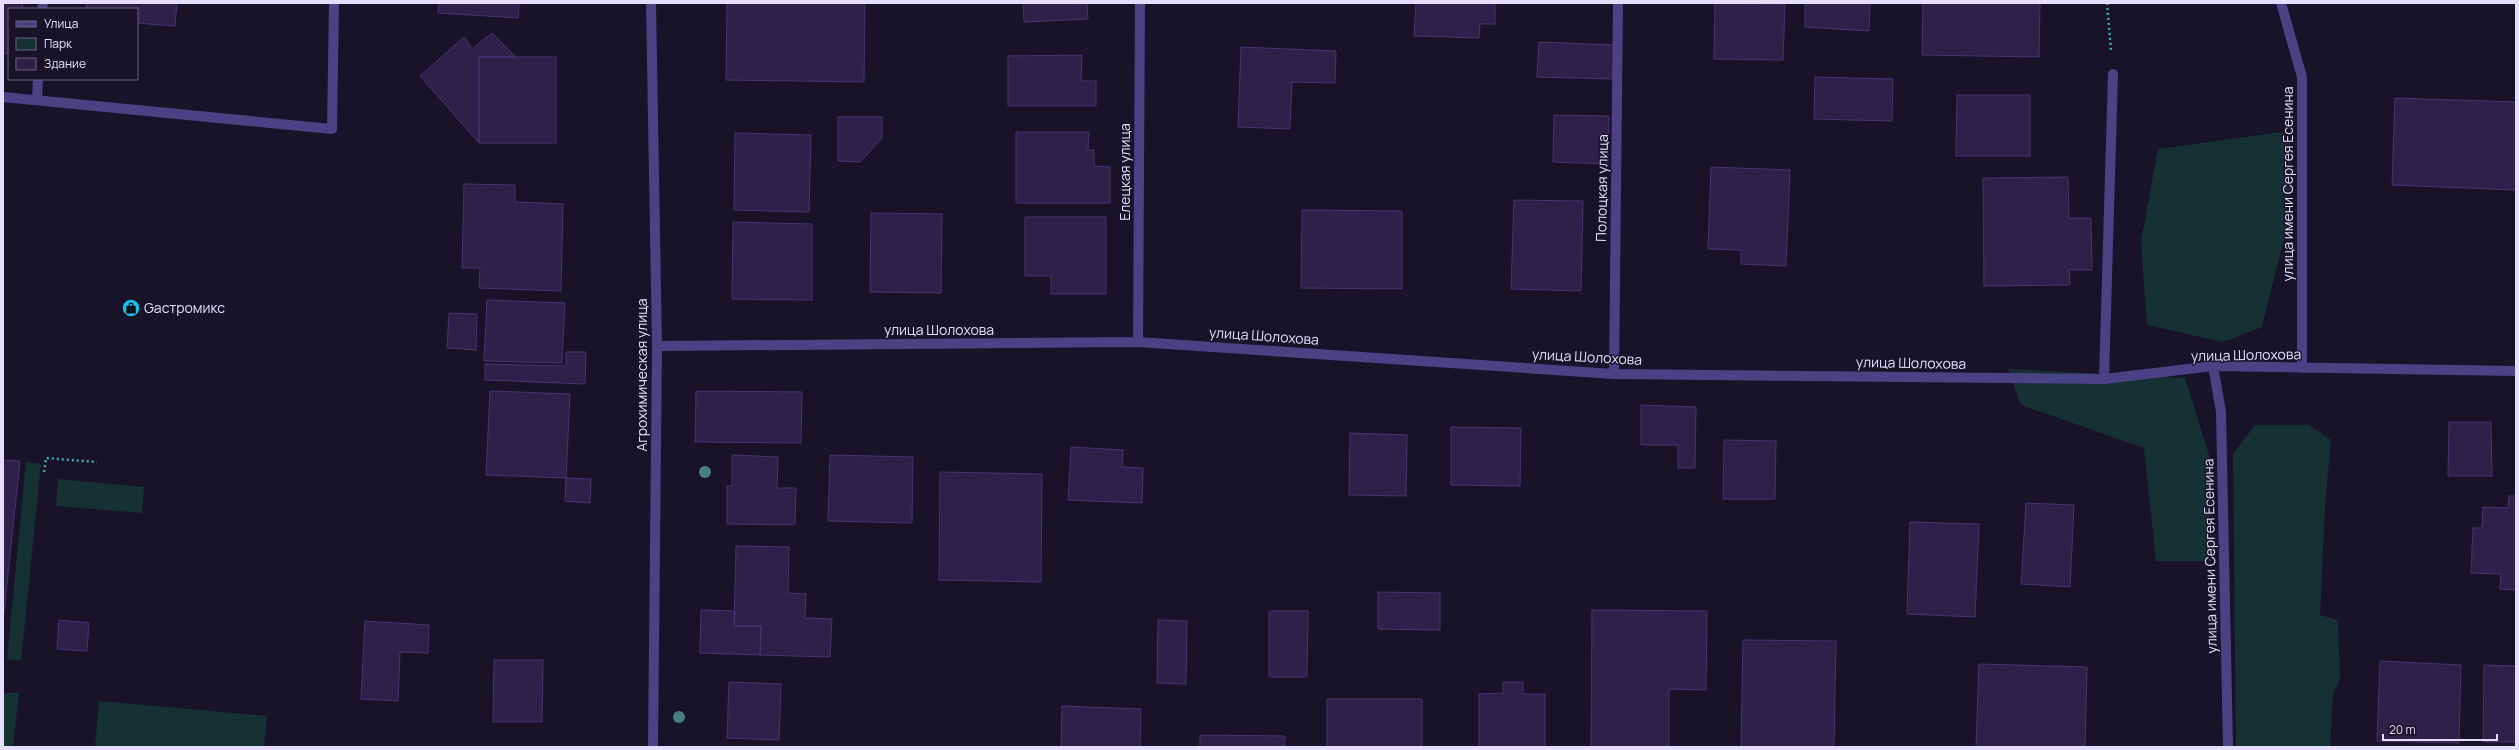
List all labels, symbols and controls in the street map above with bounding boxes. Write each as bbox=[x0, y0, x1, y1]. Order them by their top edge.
legend bbox=[8, 8, 138, 80]
text: Улица bbox=[44, 15, 78, 32]
text: Парк bbox=[44, 35, 73, 52]
text: Здание bbox=[44, 55, 86, 72]
street label: улица имени Сергея Есенина bbox=[2278, 87, 2297, 282]
street label: Елецкая улица bbox=[1115, 123, 1134, 221]
street label: Полоцкая улица bbox=[1591, 134, 1612, 242]
shop icon: Gастромикс bbox=[121, 298, 141, 318]
place label: Gастромикс bbox=[144, 298, 225, 317]
street label: Агрохимическая улица bbox=[632, 298, 651, 452]
street label: улица Шолохова bbox=[884, 320, 994, 339]
street label: улица Шолохова bbox=[1208, 322, 1320, 349]
street label: улица Шолохова bbox=[1532, 344, 1643, 369]
street label: улица Шолохова bbox=[2191, 344, 2301, 365]
street label: улица Шолохова bbox=[1856, 352, 1966, 373]
street label: улица имени Сергея Есенина bbox=[2198, 458, 2221, 654]
scale bar bbox=[2383, 716, 2497, 742]
text: 20 m bbox=[2389, 721, 2416, 738]

